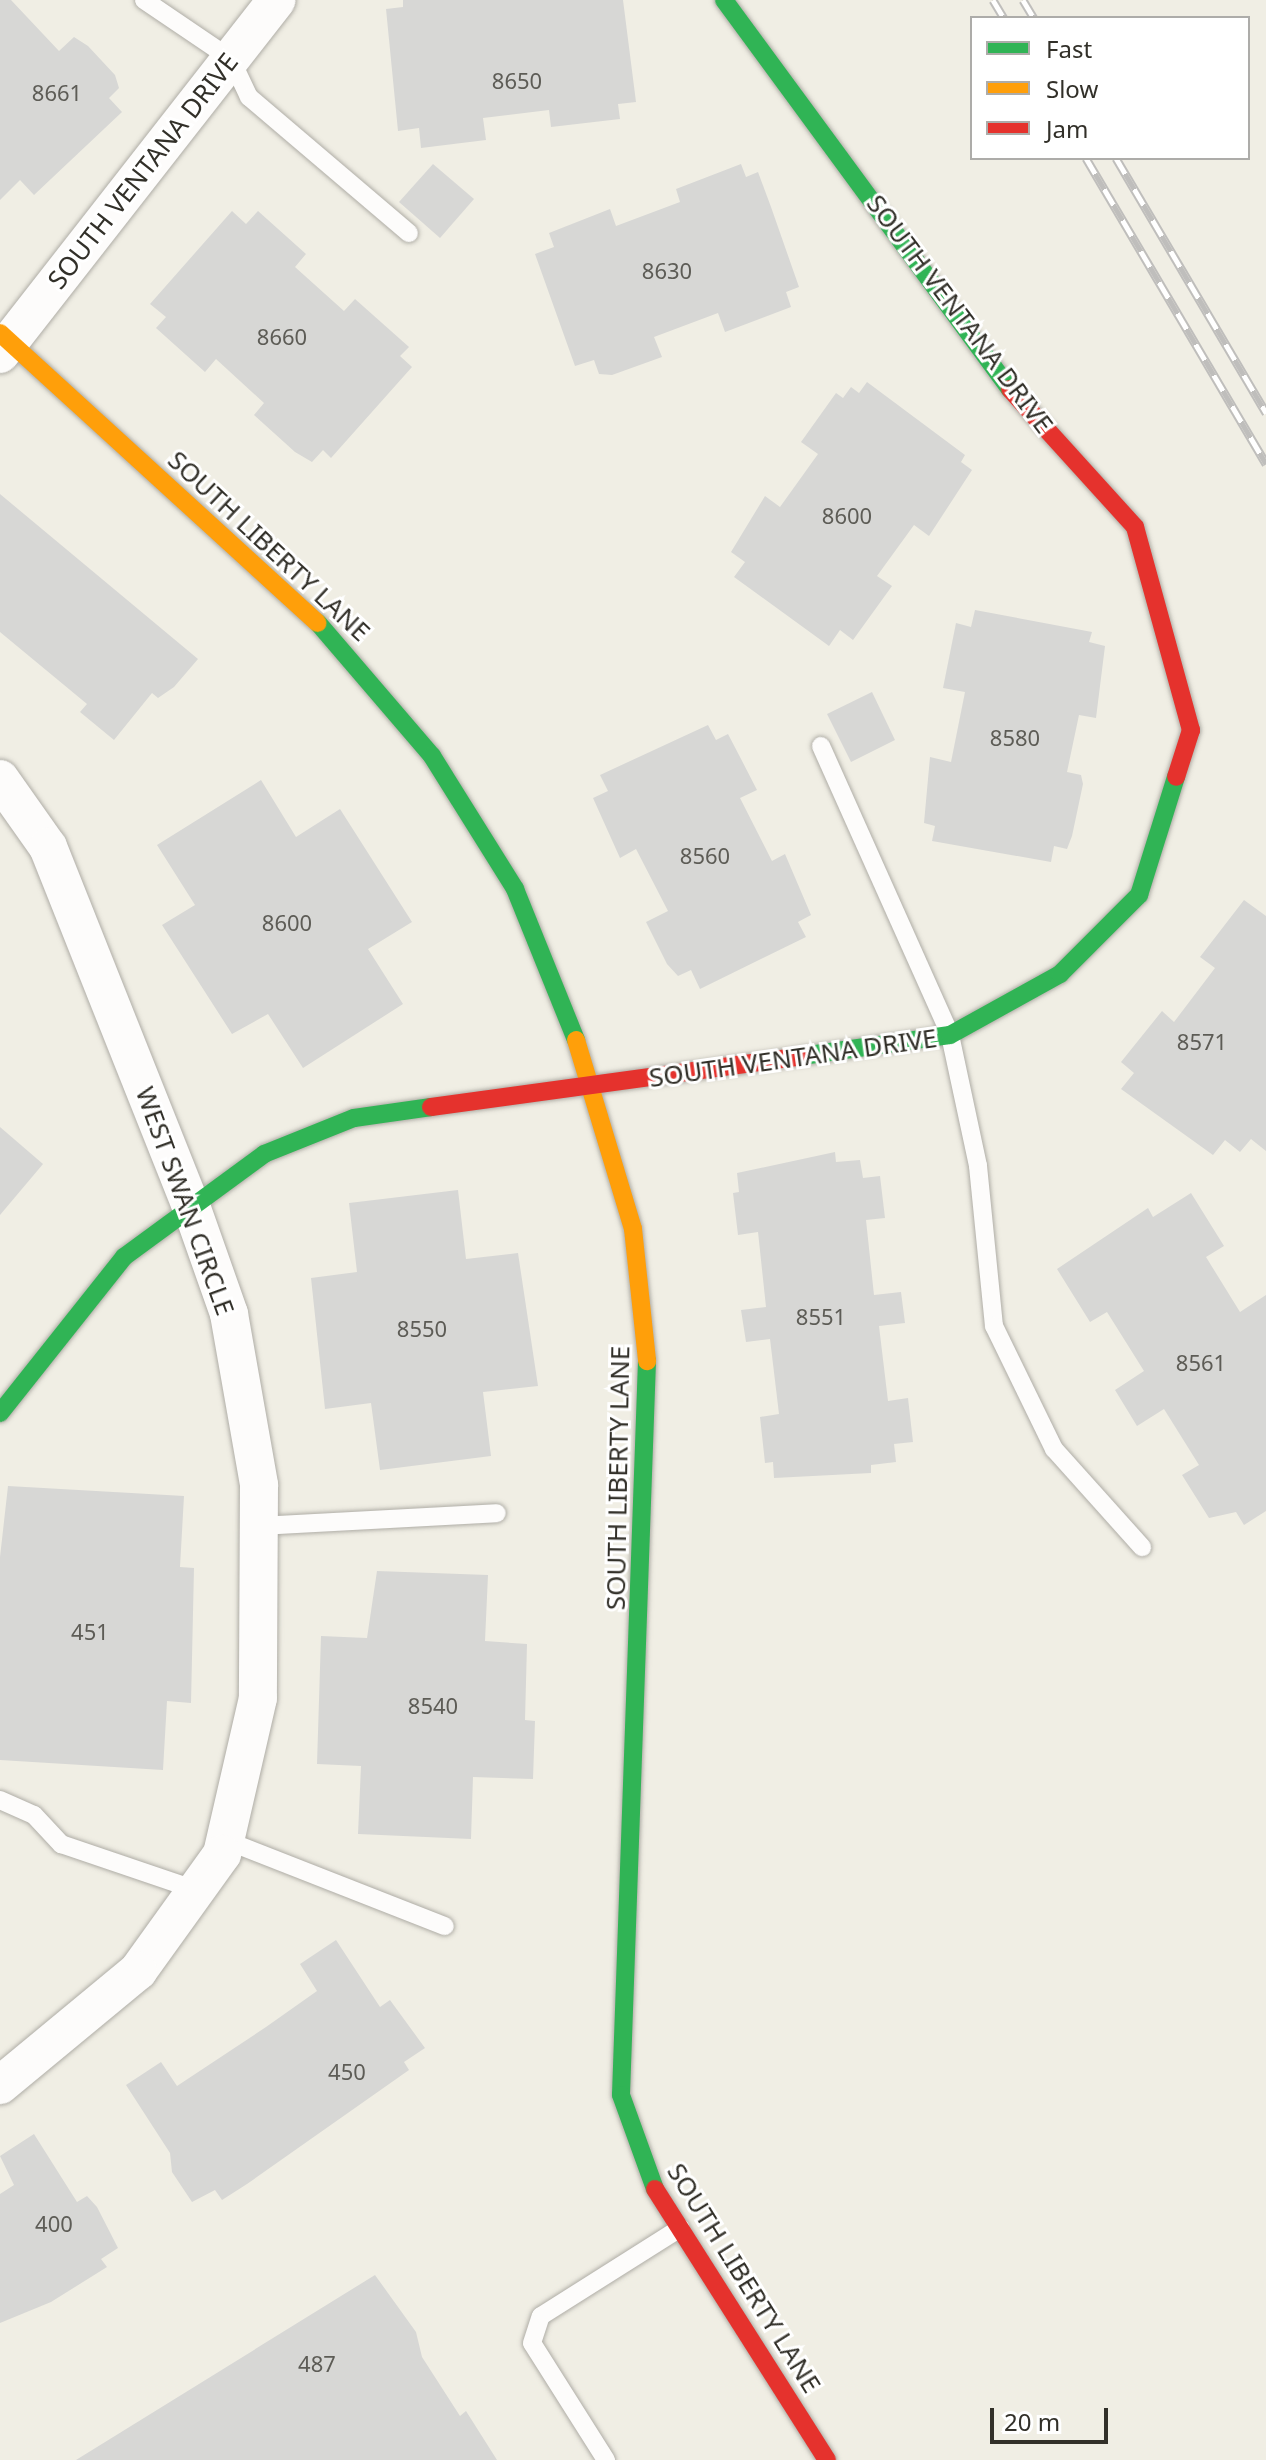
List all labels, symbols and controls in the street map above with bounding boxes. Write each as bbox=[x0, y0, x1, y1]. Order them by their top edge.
legend bbox=[970, 16, 1250, 160]
text: Fast bbox=[1046, 32, 1092, 65]
street label: SOUTH VENTANA DRIVE bbox=[41, 47, 245, 295]
house number: 8650 bbox=[492, 68, 542, 94]
text: Slow bbox=[1046, 72, 1098, 105]
house number: 8661 bbox=[32, 80, 82, 106]
text: Jam bbox=[1046, 112, 1088, 145]
street label: SOUTH VENTANA DRIVE bbox=[860, 189, 1060, 439]
house number: 8630 bbox=[642, 258, 692, 284]
house number: 8660 bbox=[257, 324, 307, 350]
street label: SOUTH LIBERTY LANE bbox=[162, 444, 376, 648]
house number: 8600 bbox=[822, 503, 872, 529]
house number: 8580 bbox=[990, 725, 1040, 751]
house number: 8560 bbox=[680, 843, 730, 869]
house number: 8600 bbox=[262, 910, 312, 936]
street label: SOUTH VENTANA DRIVE bbox=[647, 1022, 939, 1094]
house number: 8571 bbox=[1177, 1029, 1227, 1055]
street label: WEST SWAN CIRCLE bbox=[129, 1083, 241, 1319]
house number: 8551 bbox=[796, 1304, 846, 1330]
house number: 8550 bbox=[397, 1316, 447, 1342]
street label: SOUTH LIBERTY LANE bbox=[600, 1346, 636, 1610]
house number: 8561 bbox=[1176, 1350, 1226, 1376]
house number: 451 bbox=[71, 1619, 109, 1645]
house number: 8540 bbox=[408, 1693, 458, 1719]
house number: 450 bbox=[328, 2059, 366, 2085]
street label: SOUTH LIBERTY LANE bbox=[661, 2158, 827, 2398]
house number: 400 bbox=[35, 2211, 73, 2237]
house number: 487 bbox=[298, 2351, 336, 2377]
scale bar bbox=[994, 2392, 1112, 2442]
text: 20 m bbox=[1004, 2405, 1060, 2438]

